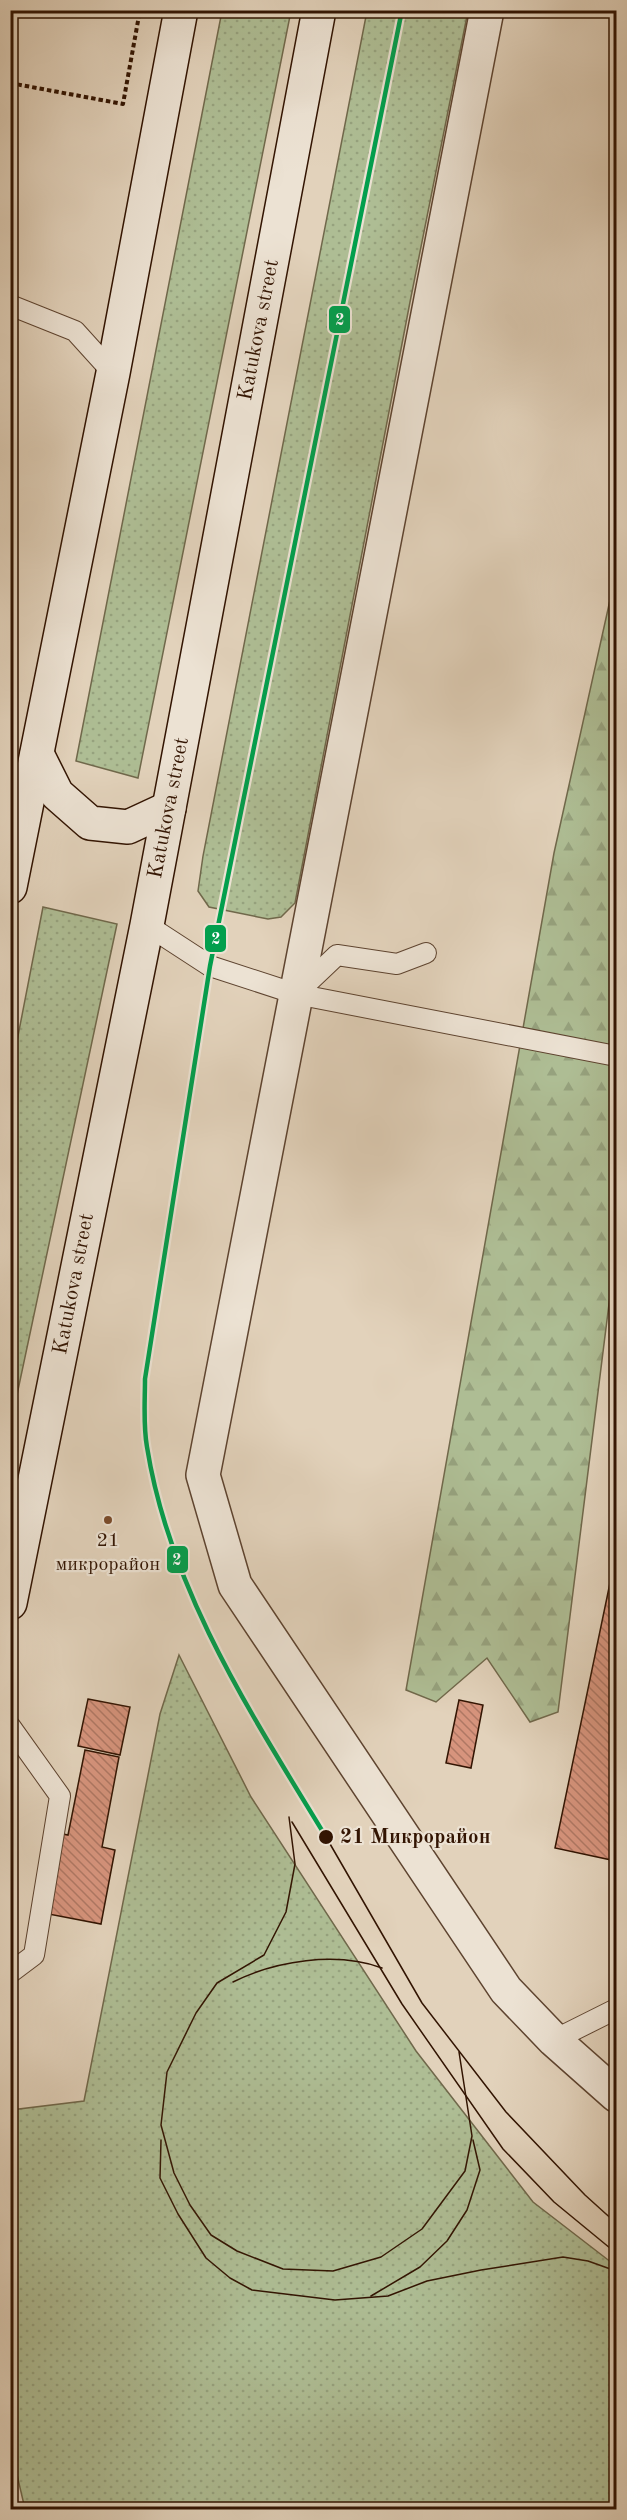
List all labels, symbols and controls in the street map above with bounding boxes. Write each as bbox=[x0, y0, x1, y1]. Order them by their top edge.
street label: Katukova street bbox=[235, 257, 283, 403]
line badge: 2 bbox=[328, 305, 351, 334]
text: 2 bbox=[335, 313, 345, 329]
street label: Katukova street bbox=[145, 735, 193, 881]
line badge: 2 bbox=[204, 924, 227, 953]
text: 2 bbox=[211, 932, 221, 948]
street label: Katukova street bbox=[50, 1211, 98, 1357]
marker: 21 микрорайон bbox=[102, 1514, 114, 1526]
place label: 21 микрорайон bbox=[56, 1531, 160, 1575]
line badge: 2 bbox=[166, 1545, 189, 1574]
text: 2 bbox=[172, 1553, 182, 1569]
place label: 21 Микрорайон bbox=[340, 1827, 491, 1848]
marker: 21 Микрорайон bbox=[317, 1828, 335, 1846]

